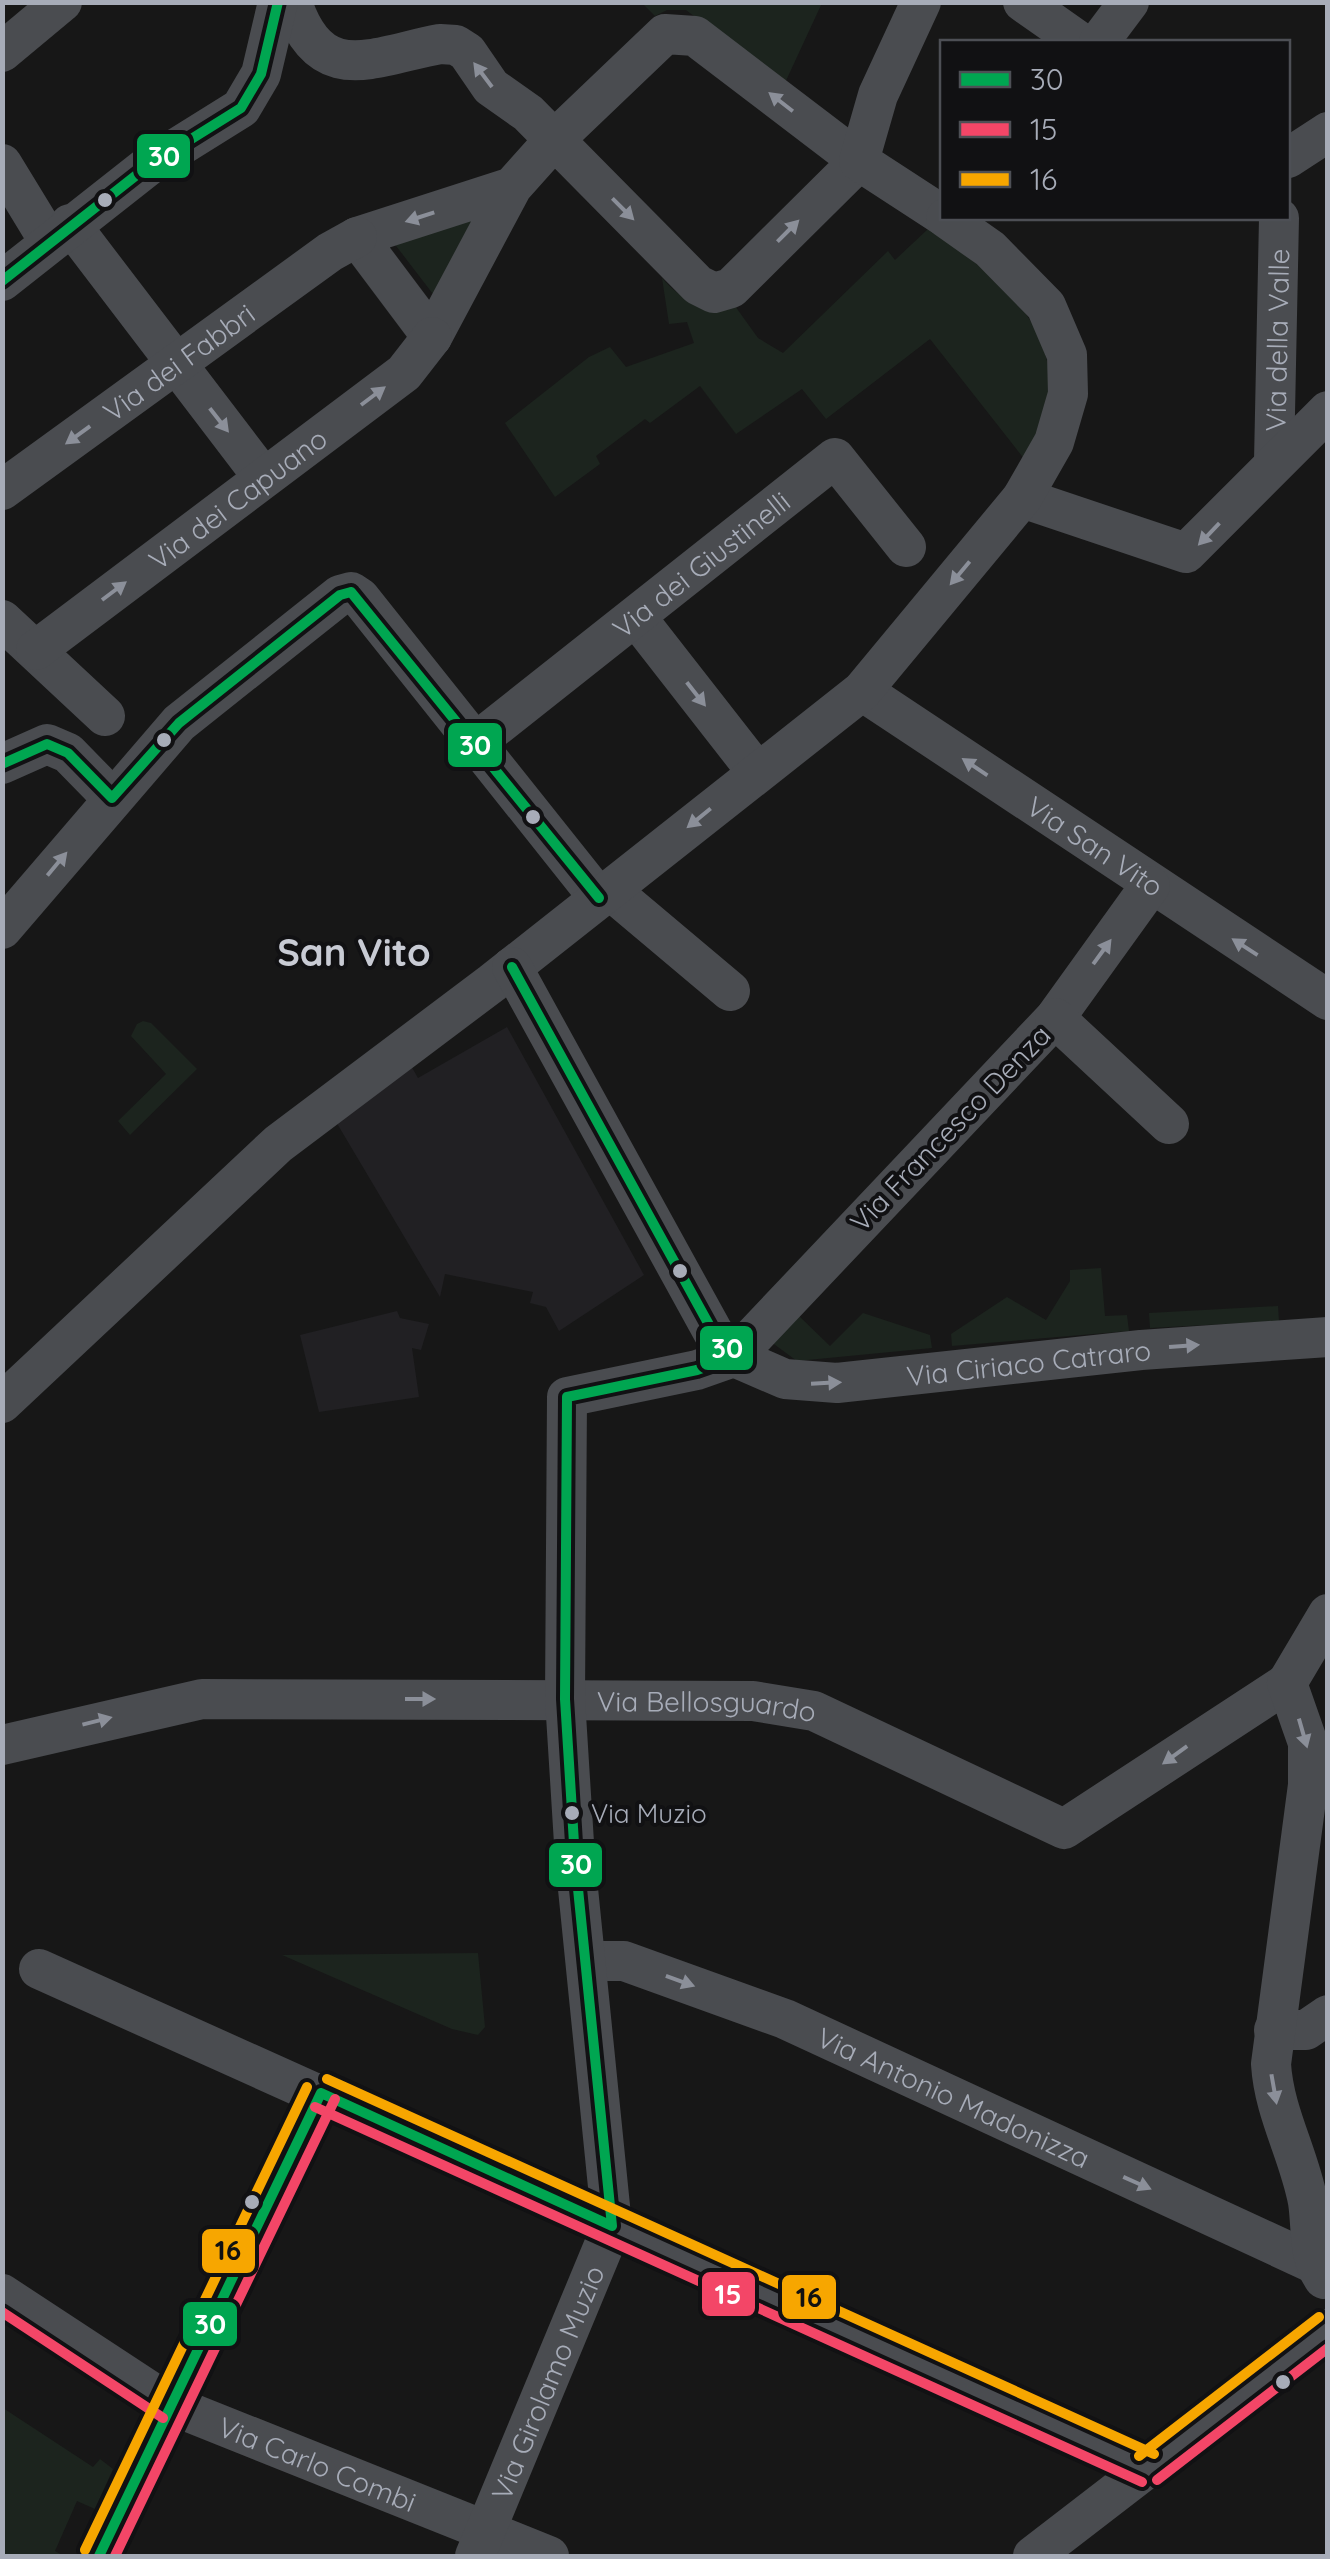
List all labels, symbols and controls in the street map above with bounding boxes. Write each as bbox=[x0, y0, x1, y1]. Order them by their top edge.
legend bbox=[940, 40, 1290, 220]
text: 30 bbox=[1030, 60, 1064, 98]
one-way arrow bbox=[473, 62, 493, 88]
one-way arrow bbox=[768, 93, 794, 113]
text: 15 bbox=[1030, 110, 1057, 148]
line badge: 30 bbox=[135, 132, 192, 180]
text: 30 bbox=[148, 138, 180, 173]
text: 16 bbox=[1030, 160, 1057, 198]
unlabelled marker bbox=[95, 190, 115, 210]
one-way arrow bbox=[610, 197, 634, 221]
one-way arrow bbox=[404, 211, 434, 226]
one-way arrow bbox=[775, 220, 799, 244]
street label: Via della Valle bbox=[1257, 248, 1296, 432]
street label: Via dei Fabbri bbox=[96, 295, 261, 429]
one-way arrow bbox=[360, 386, 386, 406]
one-way arrow bbox=[208, 407, 229, 433]
street label: Via dei Capuano bbox=[141, 420, 333, 577]
one-way arrow bbox=[65, 424, 91, 444]
street label: Via dei Giustinelli bbox=[605, 483, 797, 645]
one-way arrow bbox=[1197, 522, 1220, 546]
one-way arrow bbox=[950, 560, 971, 585]
one-way arrow bbox=[101, 582, 127, 602]
one-way arrow bbox=[685, 681, 706, 706]
line badge: 30 bbox=[446, 721, 504, 769]
text: 30 bbox=[459, 727, 491, 762]
unlabelled marker bbox=[154, 730, 174, 750]
one-way arrow bbox=[961, 759, 988, 777]
street label: Via San Vito bbox=[1020, 788, 1170, 904]
unlabelled marker bbox=[523, 807, 543, 827]
one-way arrow bbox=[687, 807, 712, 828]
one-way arrow bbox=[46, 851, 67, 876]
district label: San Vito bbox=[277, 928, 431, 976]
one-way arrow bbox=[1092, 939, 1112, 965]
one-way arrow bbox=[1232, 939, 1259, 957]
street label: Via Francesco Denza bbox=[842, 1017, 1058, 1239]
unlabelled marker bbox=[670, 1261, 690, 1281]
line badge: 30 bbox=[698, 1324, 755, 1372]
text: 30 bbox=[711, 1330, 743, 1365]
street label: Via Ciriaco Catraro bbox=[905, 1332, 1152, 1393]
one-way arrow bbox=[1169, 1338, 1200, 1354]
one-way arrow bbox=[810, 1374, 842, 1390]
street label: Via Bellosguardo bbox=[597, 1683, 819, 1729]
one-way arrow bbox=[404, 1691, 436, 1707]
one-way arrow bbox=[82, 1713, 113, 1728]
one-way arrow bbox=[1296, 1718, 1311, 1749]
one-way arrow bbox=[1162, 1744, 1188, 1764]
place label: Via Muzio bbox=[591, 1797, 707, 1830]
marker: Via Muzio bbox=[562, 1803, 582, 1823]
line badge: 30 bbox=[547, 1841, 604, 1889]
text: 30 bbox=[560, 1846, 592, 1881]
one-way arrow bbox=[665, 1974, 695, 1989]
street label: Via Antonio Madonizza bbox=[812, 2019, 1096, 2175]
one-way arrow bbox=[1267, 2074, 1282, 2105]
one-way arrow bbox=[1122, 2175, 1152, 2191]
unlabelled marker bbox=[242, 2192, 262, 2212]
line badge: 16 bbox=[200, 2227, 257, 2275]
text: 16 bbox=[215, 2232, 241, 2267]
street label: Via Girolamo Muzio bbox=[483, 2260, 611, 2505]
line badge: 15 bbox=[700, 2270, 757, 2318]
line badge: 16 bbox=[780, 2273, 838, 2321]
text: 15 bbox=[714, 2276, 742, 2311]
text: 16 bbox=[796, 2279, 822, 2314]
line badge: 30 bbox=[181, 2300, 239, 2348]
text: 30 bbox=[194, 2306, 226, 2341]
unlabelled marker bbox=[1273, 2372, 1293, 2392]
street label: Via Carlo Combi bbox=[214, 2408, 421, 2519]

